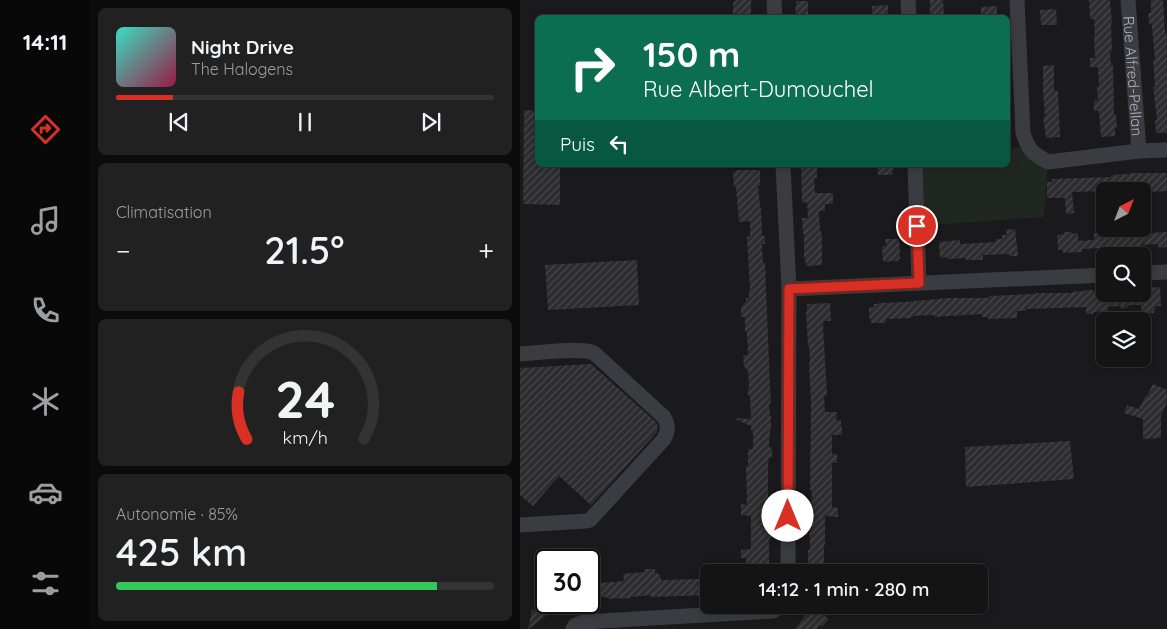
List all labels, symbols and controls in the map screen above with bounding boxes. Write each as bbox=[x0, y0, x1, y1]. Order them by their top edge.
street label: Rue Alfred-Pellan bbox=[1120, 15, 1147, 137]
text: 14:11 bbox=[23, 28, 67, 56]
text: 150 m bbox=[643, 32, 740, 76]
text: Night Drive bbox=[191, 35, 294, 59]
icon: right bbox=[560, 35, 625, 100]
text: The Halogens bbox=[191, 59, 293, 79]
text: Rue Albert-Dumouchel bbox=[643, 75, 874, 103]
icon: previous bbox=[165, 108, 193, 136]
icon: pause bbox=[291, 108, 319, 136]
icon: next bbox=[417, 108, 445, 136]
icon: directions bbox=[28, 112, 63, 147]
icon: left bbox=[605, 130, 633, 158]
text: Puis bbox=[560, 132, 595, 156]
north arrow bbox=[1096, 182, 1151, 238]
map controls bbox=[1096, 182, 1151, 367]
text: Climatisation bbox=[116, 202, 212, 222]
icon: music bbox=[28, 203, 63, 238]
pin bbox=[896, 205, 938, 247]
icon: arrive bbox=[903, 212, 931, 240]
text: 21.5° bbox=[264, 226, 345, 274]
text: − bbox=[116, 233, 131, 268]
text: + bbox=[478, 233, 494, 268]
button: search bbox=[1096, 247, 1151, 302]
icon: phone bbox=[28, 293, 63, 328]
button: layers bbox=[1096, 312, 1151, 367]
text: 24 bbox=[275, 366, 335, 431]
icon: climate bbox=[28, 384, 63, 419]
text: km/h bbox=[282, 426, 328, 448]
icon: car bbox=[28, 475, 63, 510]
position arrow bbox=[761, 489, 813, 541]
text: Autonomie · 85% bbox=[116, 504, 238, 524]
text: 425 km bbox=[116, 528, 247, 576]
speed limit sign: 30 bbox=[535, 549, 600, 614]
icon: filters bbox=[28, 566, 63, 601]
text: 14:12 · 1 min · 280 m bbox=[759, 577, 929, 601]

